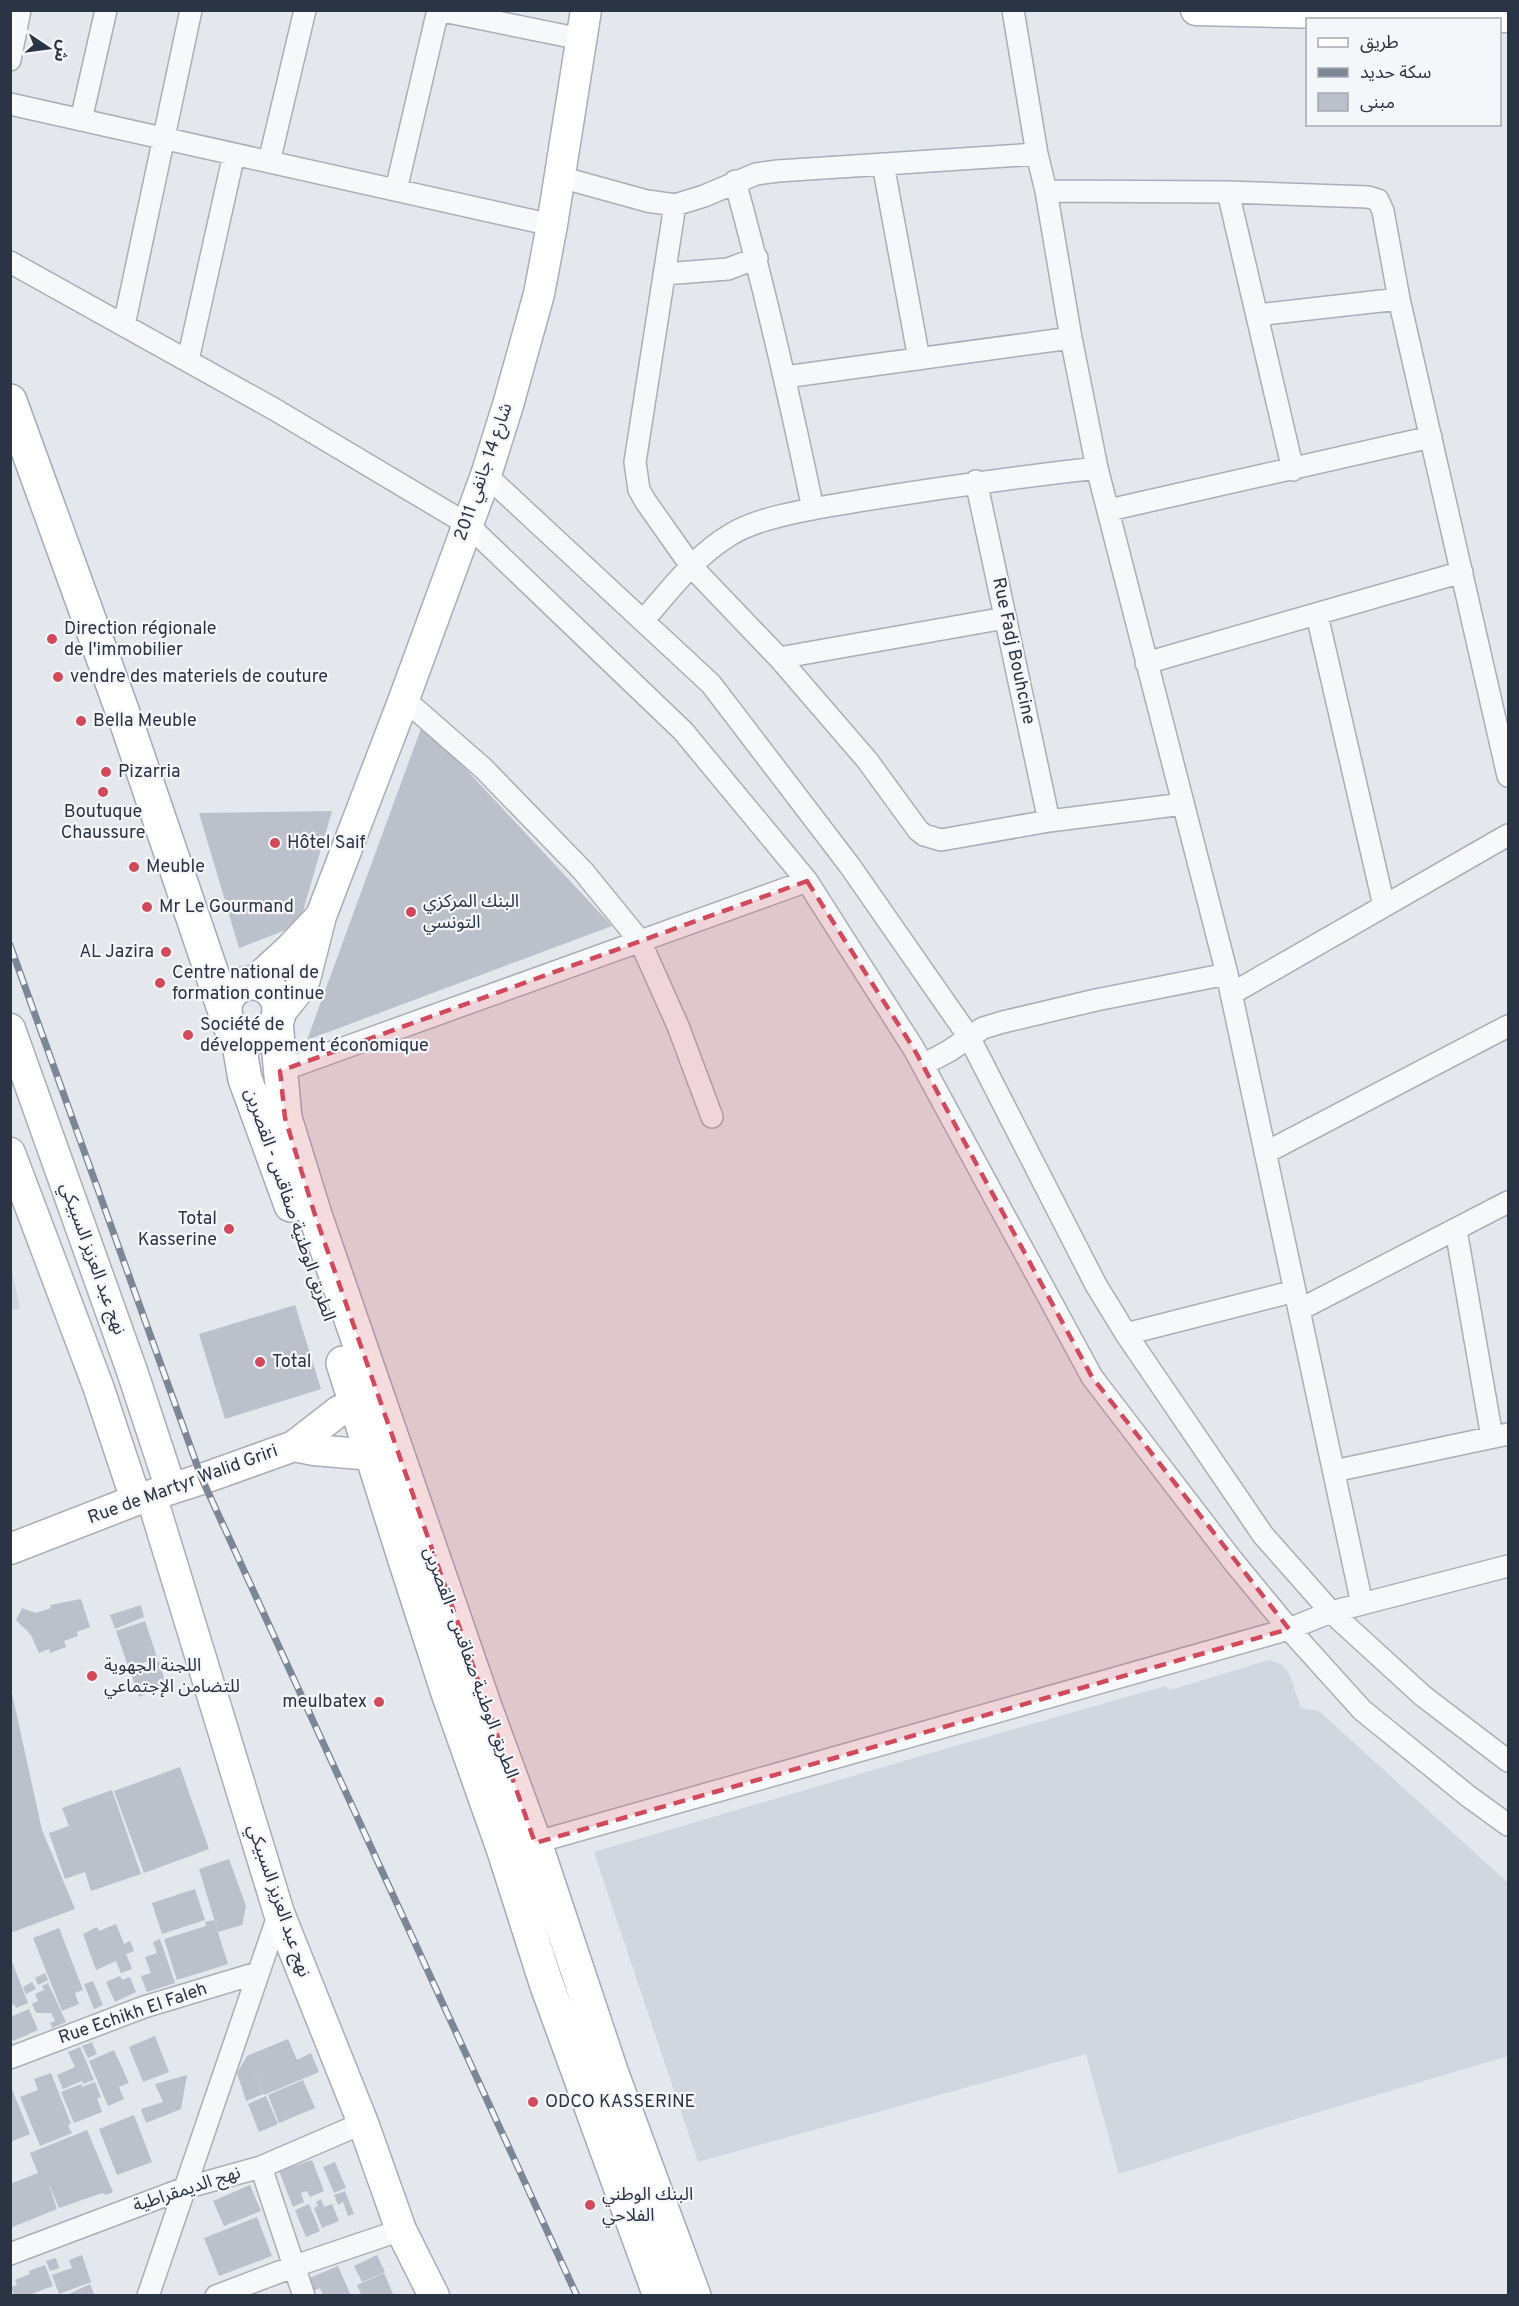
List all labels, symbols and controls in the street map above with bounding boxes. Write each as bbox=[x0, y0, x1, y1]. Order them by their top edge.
north arrow bbox=[18, 18, 78, 78]
legend bbox=[1306, 18, 1501, 126]
text: طريق bbox=[1360, 32, 1399, 55]
text: ش bbox=[48, 38, 73, 64]
text: سكة حديد bbox=[1360, 62, 1431, 85]
text: مبنى bbox=[1360, 92, 1395, 115]
street label: شارع 14 جانفي 2011 bbox=[450, 400, 519, 544]
street label: Rue Fadj Bouhcine bbox=[986, 575, 1040, 727]
place label: Direction régionale de l'immobilier bbox=[64, 618, 217, 662]
marker: Direction régionale de l'immobilier bbox=[45, 632, 59, 646]
place label: vendre des materiels de couture bbox=[70, 666, 328, 689]
marker: vendre des materiels de couture bbox=[51, 670, 65, 684]
place label: Bella Meuble bbox=[93, 710, 197, 733]
marker: Bella Meuble bbox=[74, 714, 88, 728]
place label: Pizarria bbox=[118, 761, 181, 784]
marker: Pizarria bbox=[99, 765, 113, 779]
marker: Boutuque Chaussure bbox=[96, 785, 110, 799]
place label: Boutuque Chaussure bbox=[61, 801, 145, 845]
place label: Hôtel Saif bbox=[287, 832, 366, 855]
marker: Hôtel Saif bbox=[268, 836, 282, 850]
place label: Meuble bbox=[146, 856, 205, 879]
marker: Meuble bbox=[127, 860, 141, 874]
place label: البنك المركزي التونسي bbox=[423, 891, 519, 935]
place label: Mr Le Gourmand bbox=[159, 896, 294, 919]
marker: Mr Le Gourmand bbox=[140, 900, 154, 914]
marker: البنك المركزي التونسي bbox=[404, 905, 418, 919]
place label: AL Jazira bbox=[79, 941, 154, 964]
marker: AL Jazira bbox=[159, 945, 173, 959]
place label: Centre national de formation continue bbox=[172, 962, 324, 1006]
marker: Centre national de formation continue bbox=[153, 976, 167, 990]
place label: Société de développement économique bbox=[200, 1014, 429, 1058]
marker: Société de développement économique bbox=[181, 1028, 195, 1042]
street label: الطريق الوطنية صفاقس - القصرين bbox=[238, 1085, 340, 1325]
street label: نهج عبد العزيز السبيكي bbox=[54, 1180, 130, 1338]
place label: Total Kasserine bbox=[138, 1208, 217, 1252]
marker: Total Kasserine bbox=[222, 1222, 236, 1236]
place label: Total bbox=[272, 1351, 312, 1374]
marker: Total bbox=[253, 1355, 267, 1369]
street label: Rue de Martyr Walid Griri bbox=[85, 1440, 281, 1530]
street label: الطريق الوطنية صفاقس - القصرين bbox=[417, 1544, 523, 1782]
place label: اللجنة الجهوية للتضامن الإجتماعي bbox=[104, 1655, 240, 1699]
marker: اللجنة الجهوية للتضامن الإجتماعي bbox=[85, 1669, 99, 1683]
place label: meulbatex bbox=[282, 1691, 367, 1714]
marker: meulbatex bbox=[372, 1695, 386, 1709]
street label: نهج عبد العزيز السبيكي bbox=[241, 1822, 315, 1981]
street label: Rue Echikh El Faleh bbox=[56, 1978, 210, 2050]
place label: ODCO KASSERINE bbox=[545, 2091, 695, 2114]
marker: ODCO KASSERINE bbox=[526, 2095, 540, 2109]
street label: نهج الديمقراطية bbox=[130, 2162, 244, 2218]
place label: البنك الوطني الفلاحي bbox=[602, 2184, 693, 2228]
marker: البنك الوطني الفلاحي bbox=[583, 2198, 597, 2212]

